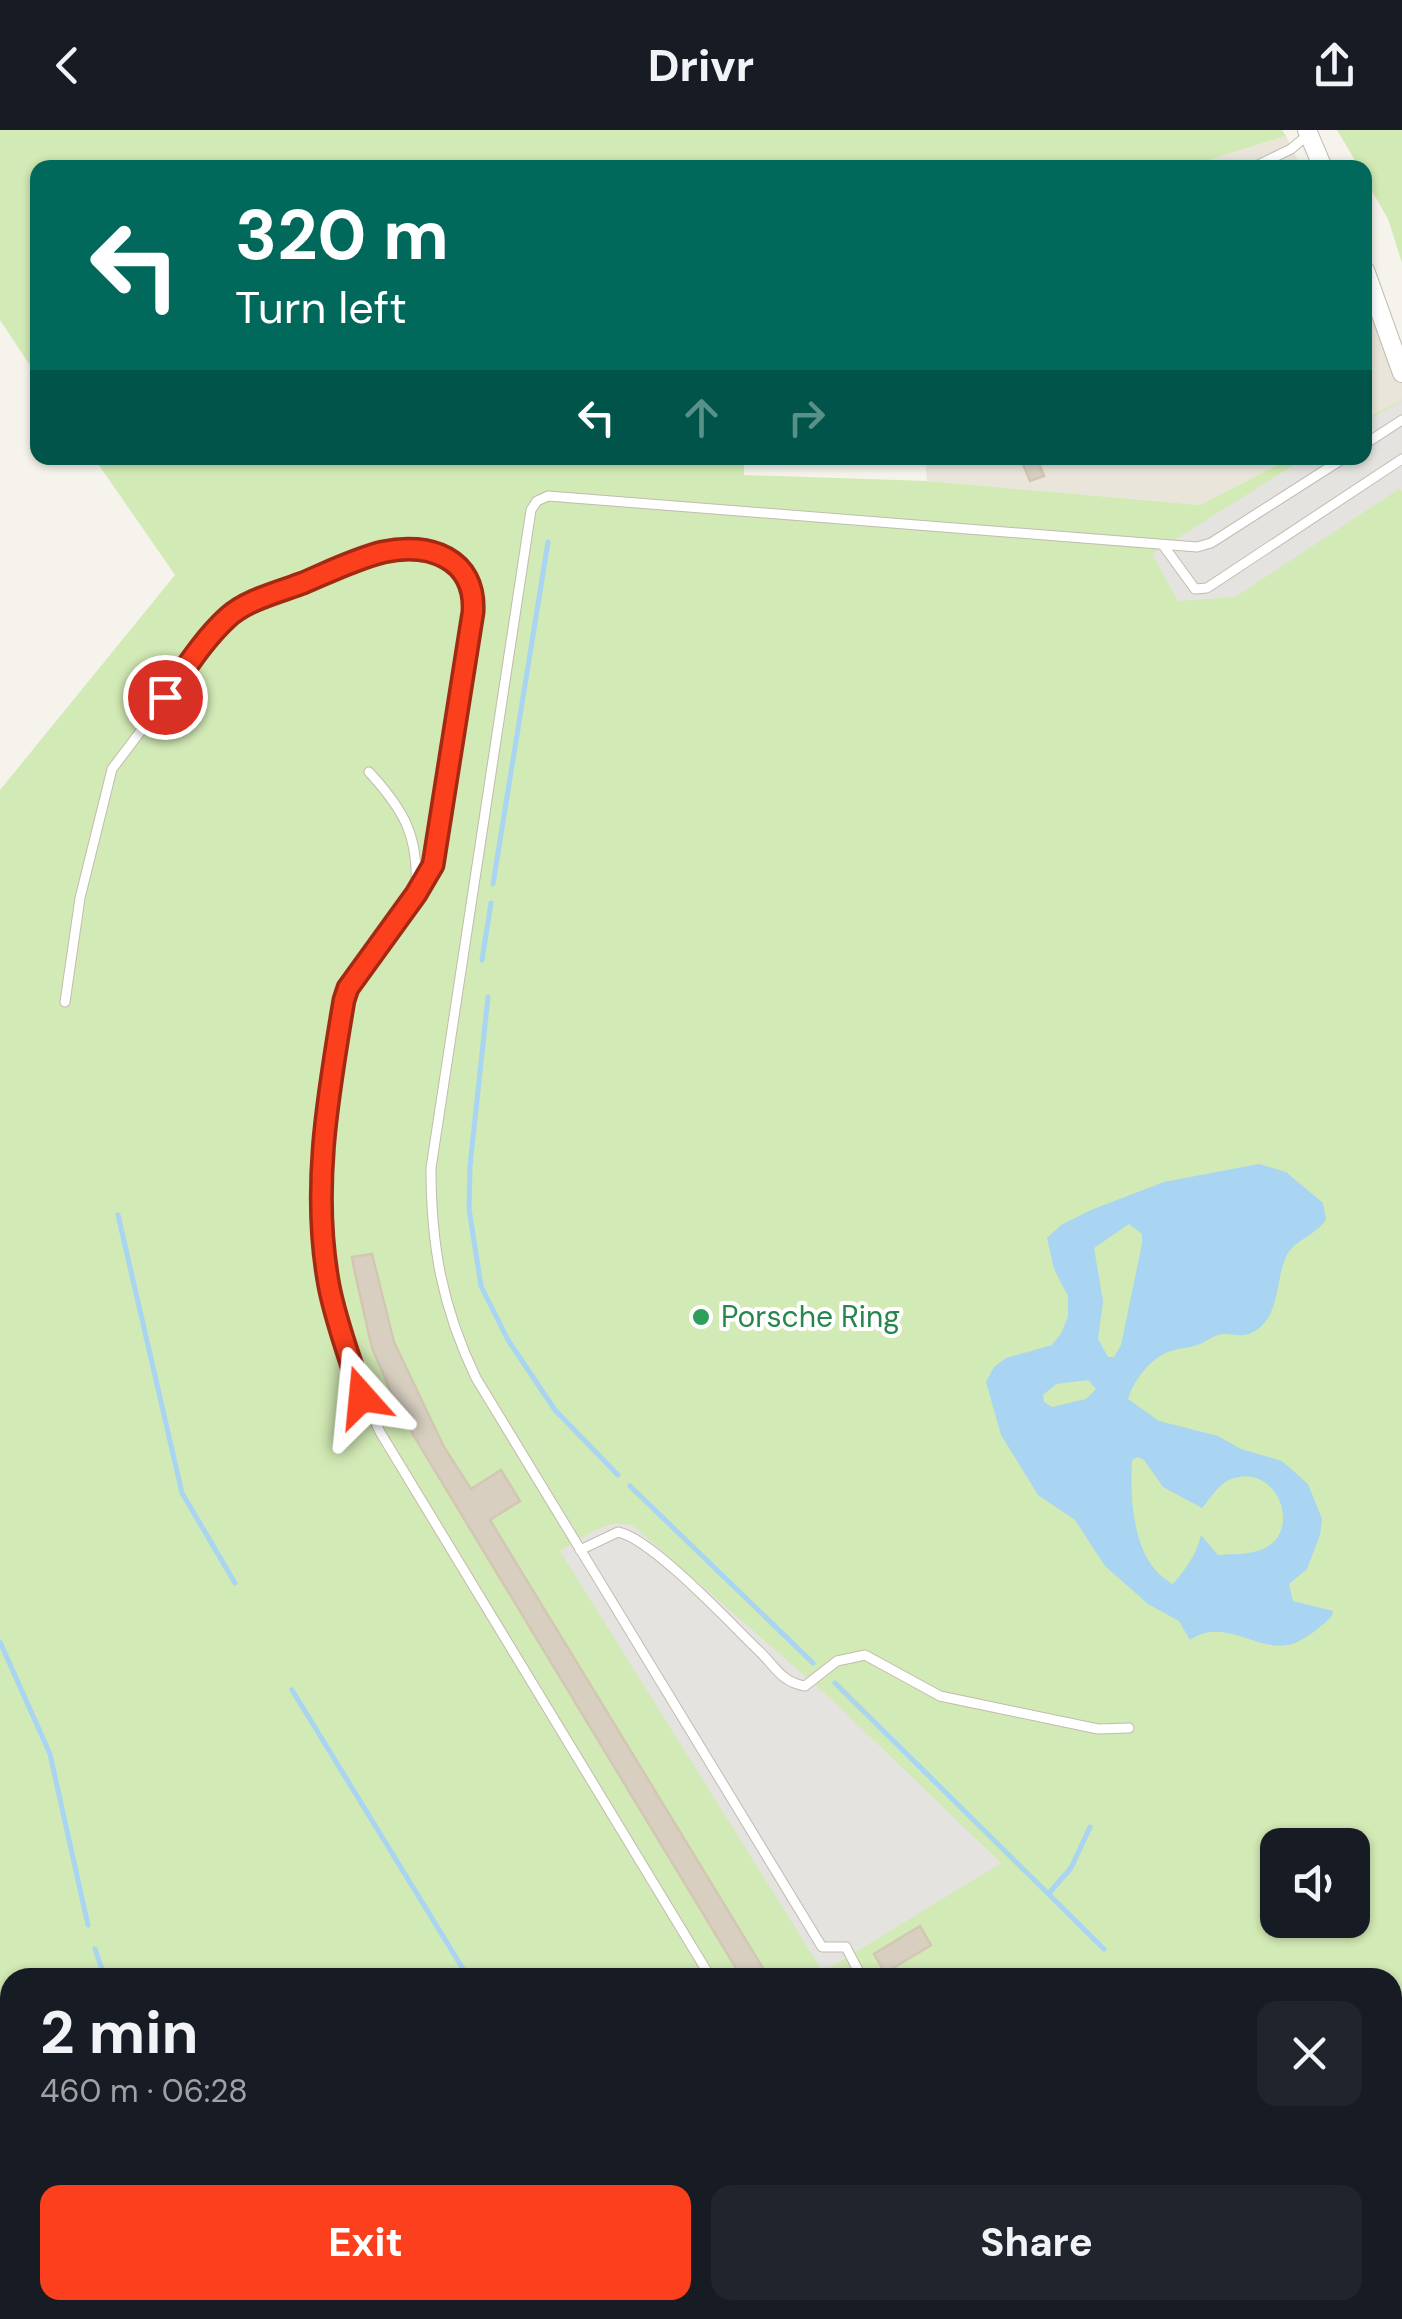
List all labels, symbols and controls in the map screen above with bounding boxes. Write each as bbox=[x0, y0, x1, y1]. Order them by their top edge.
text: Drivr bbox=[648, 36, 754, 95]
icon: back bbox=[40, 38, 95, 93]
icon: share bbox=[1307, 38, 1362, 93]
text: 320 m bbox=[235, 190, 449, 281]
icon: left bbox=[70, 200, 200, 330]
text: Turn left bbox=[235, 278, 407, 337]
icon: left bbox=[569, 390, 624, 445]
icon: ahead bbox=[674, 390, 729, 445]
icon: right bbox=[779, 390, 834, 445]
pin bbox=[123, 655, 208, 740]
icon: arrive bbox=[138, 670, 193, 725]
place label: Porsche Ring bbox=[721, 1297, 900, 1336]
marker: Porsche Ring bbox=[690, 1306, 712, 1328]
position arrow bbox=[310, 1345, 414, 1449]
map controls bbox=[1260, 1828, 1370, 1938]
button: sound bbox=[1260, 1828, 1370, 1938]
text: 2 min bbox=[40, 1993, 199, 2072]
button: close bbox=[1257, 2001, 1362, 2106]
text: 460 m · 06:28 bbox=[40, 2070, 248, 2112]
button: Exit bbox=[40, 2185, 691, 2300]
button: Share bbox=[711, 2185, 1362, 2300]

